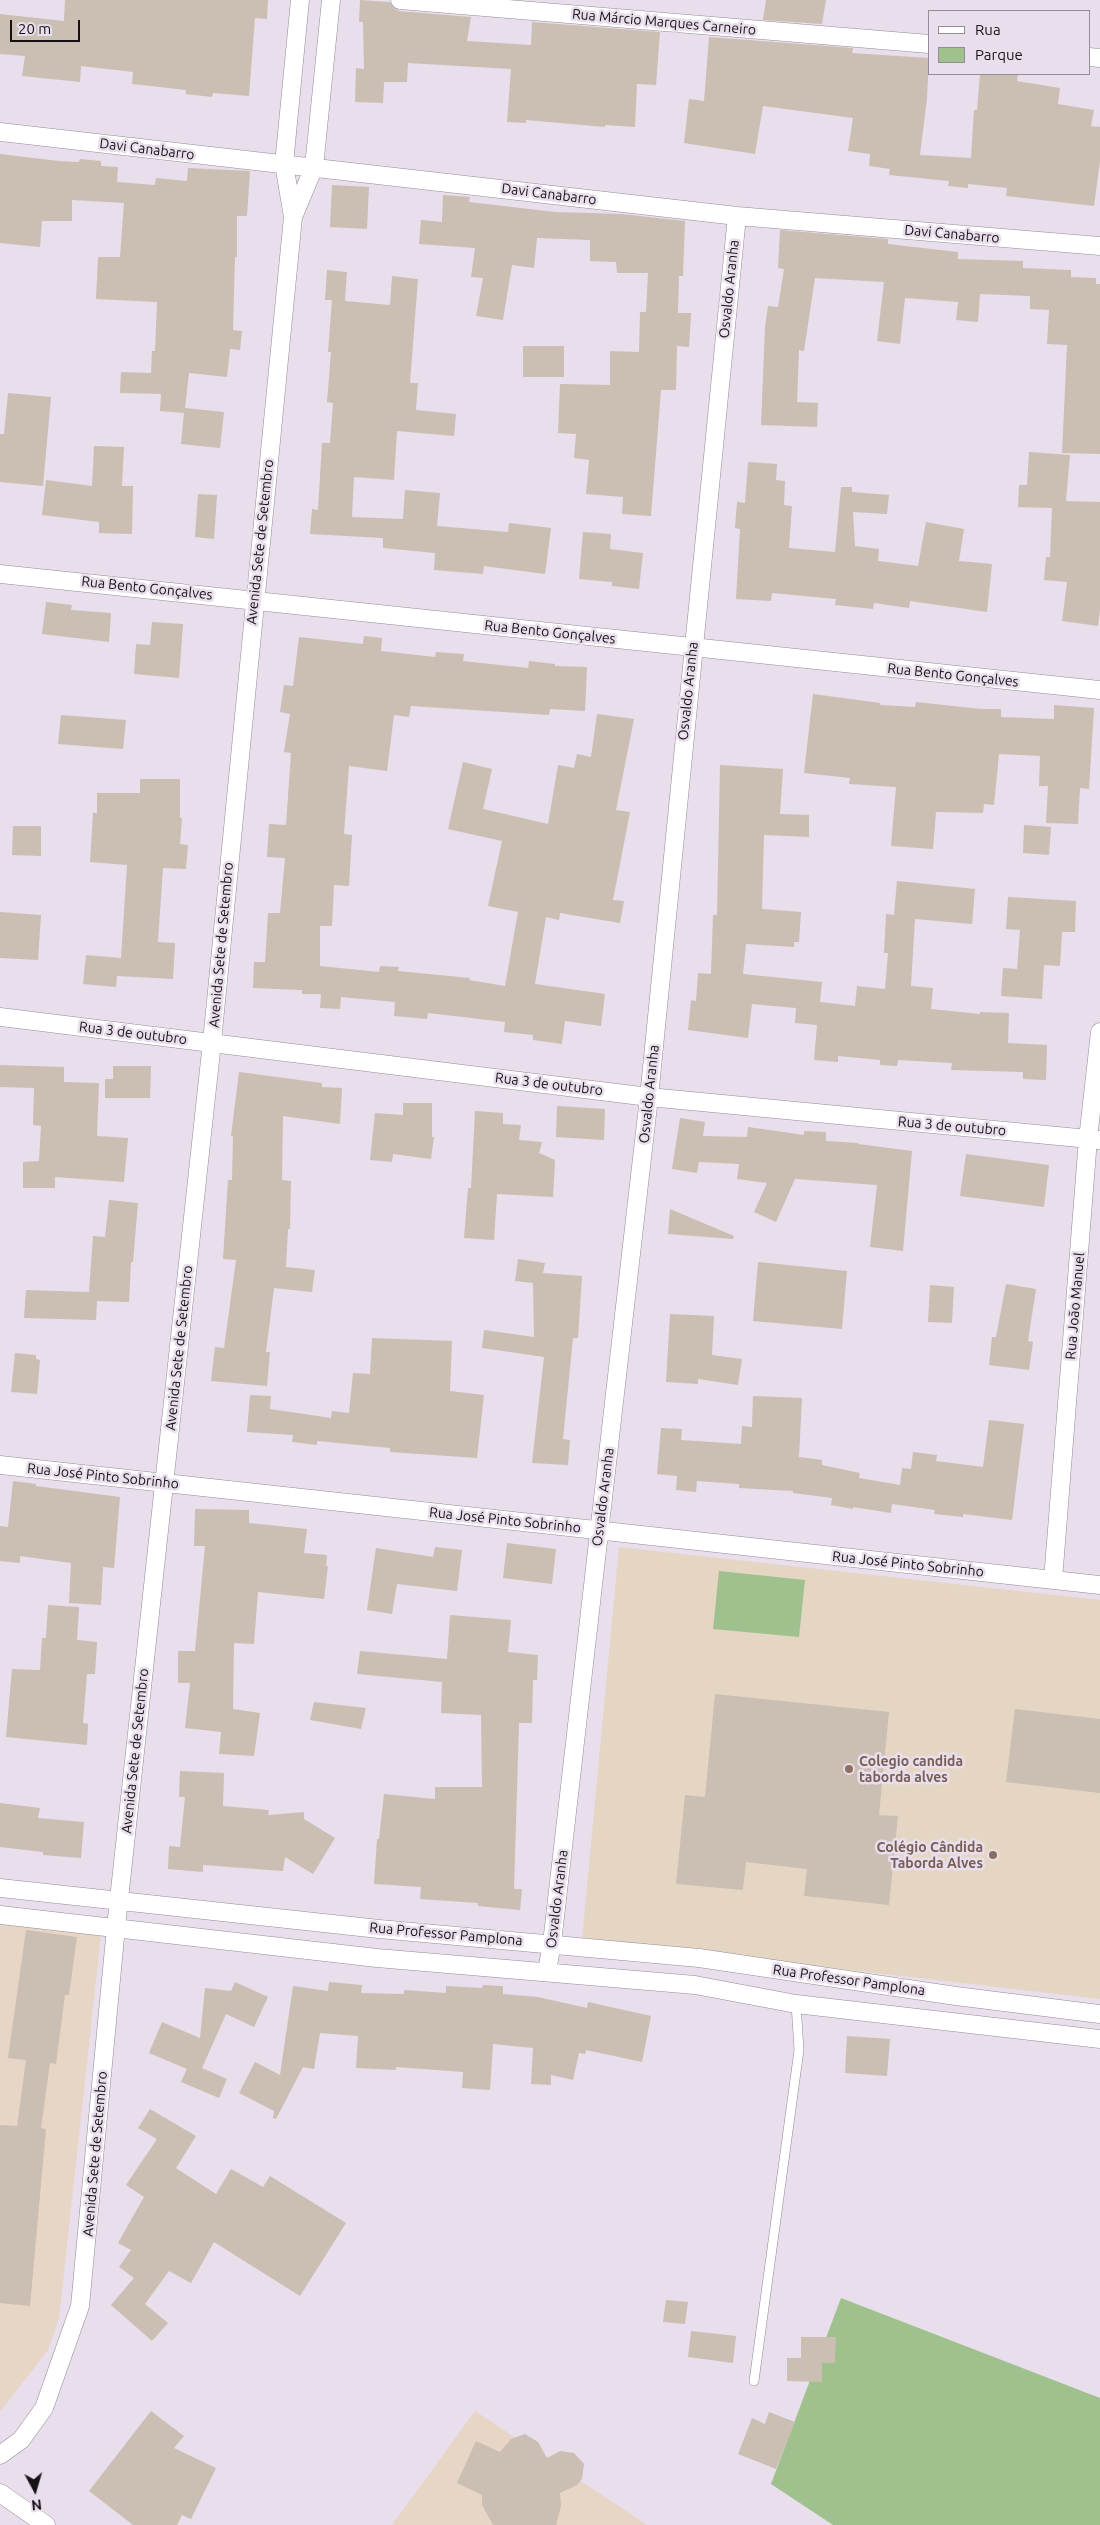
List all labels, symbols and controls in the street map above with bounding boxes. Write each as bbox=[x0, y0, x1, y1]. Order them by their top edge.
street label: Rua Márcio Marques Carneiro bbox=[571, 6, 757, 38]
scale bar bbox=[12, 10, 82, 42]
legend bbox=[928, 10, 1090, 75]
text: 20 m bbox=[18, 20, 51, 37]
text: Rua bbox=[975, 21, 1001, 38]
text: Parque bbox=[975, 46, 1023, 63]
street label: Davi Canabarro bbox=[99, 135, 195, 163]
street label: Davi Canabarro bbox=[501, 180, 597, 208]
street label: Davi Canabarro bbox=[904, 221, 1000, 247]
street label: Osvaldo Aranha bbox=[715, 239, 743, 339]
street label: Avenida Sete de Setembro bbox=[243, 459, 277, 625]
street label: Rua Bento Gonçalves bbox=[80, 573, 214, 603]
street label: Rua Bento Gonçalves bbox=[483, 617, 617, 647]
street label: Osvaldo Aranha bbox=[674, 641, 702, 741]
street label: Rua Bento Gonçalves bbox=[886, 660, 1020, 690]
street label: Avenida Sete de Setembro bbox=[205, 862, 237, 1028]
street label: Rua 3 de outubro bbox=[78, 1018, 188, 1048]
street label: Osvaldo Aranha bbox=[635, 1044, 663, 1144]
street label: Rua 3 de outubro bbox=[494, 1069, 604, 1099]
street label: Rua 3 de outubro bbox=[897, 1113, 1007, 1139]
street label: Rua João Manuel bbox=[1062, 1252, 1088, 1360]
street label: Avenida Sete de Setembro bbox=[162, 1265, 196, 1431]
street label: Osvaldo Aranha bbox=[589, 1447, 617, 1547]
street label: Rua José Pinto Sobrinho bbox=[26, 1460, 180, 1492]
street label: Rua José Pinto Sobrinho bbox=[428, 1504, 582, 1536]
street label: Rua José Pinto Sobrinho bbox=[831, 1548, 985, 1580]
street label: Avenida Sete de Setembro bbox=[118, 1668, 152, 1834]
place label: Colegio candida taborda alves bbox=[859, 1753, 963, 1785]
marker: Colegio candida taborda alves bbox=[843, 1763, 855, 1775]
place label: Colégio Cândida Taborda Alves bbox=[876, 1839, 983, 1871]
street label: Osvaldo Aranha bbox=[543, 1849, 571, 1949]
marker: Colégio Cândida Taborda Alves bbox=[987, 1849, 999, 1861]
street label: Rua Professor Pamplona bbox=[369, 1919, 523, 1949]
street label: Rua Professor Pamplona bbox=[772, 1961, 926, 1999]
street label: Avenida Sete de Setembro bbox=[79, 2071, 111, 2237]
north arrow bbox=[10, 2465, 60, 2515]
text: N bbox=[31, 2496, 43, 2513]

